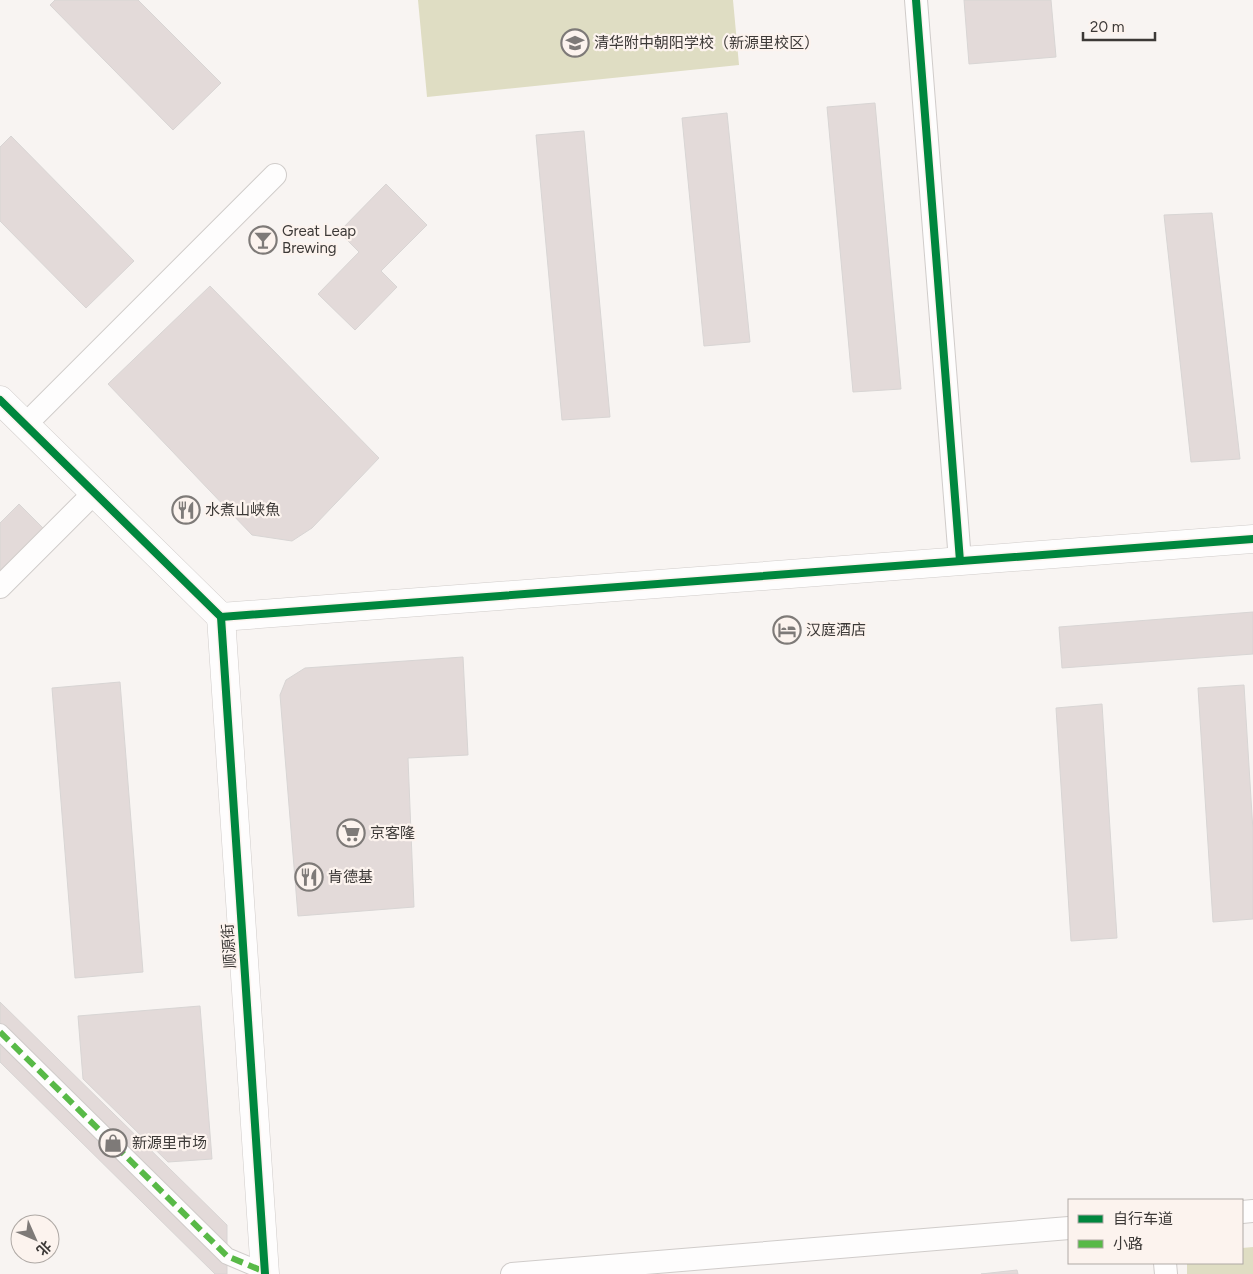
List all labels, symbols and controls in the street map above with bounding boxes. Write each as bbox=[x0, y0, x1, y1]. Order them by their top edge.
scale bar bbox=[1083, 10, 1156, 42]
text: 20 m bbox=[1090, 18, 1124, 36]
school or university icon: 清华附中朝阳学校（新源里校区） bbox=[560, 28, 590, 58]
place label: 清华附中朝阳学校（新源里校区） bbox=[594, 34, 819, 52]
place label: Great Leap Brewing bbox=[282, 222, 356, 257]
bar icon: Great Leap Brewing bbox=[248, 225, 278, 255]
restaurant icon: 水煮山峡魚 bbox=[171, 495, 201, 525]
place label: 水煮山峡魚 bbox=[205, 501, 280, 519]
hotel icon: 汉庭酒店 bbox=[772, 615, 802, 645]
place label: 汉庭酒店 bbox=[806, 621, 866, 639]
supermarket icon: 京客隆 bbox=[336, 818, 366, 848]
place label: 京客隆 bbox=[370, 824, 415, 842]
restaurant icon: 肯德基 bbox=[294, 862, 324, 892]
place label: 肯德基 bbox=[328, 868, 373, 886]
street label: 顺源街 bbox=[218, 923, 240, 969]
shop icon: 新源里市场 bbox=[98, 1128, 128, 1158]
place label: 新源里市场 bbox=[132, 1134, 207, 1152]
legend bbox=[1068, 1199, 1243, 1264]
text: 自行车道 bbox=[1113, 1210, 1173, 1228]
north arrow bbox=[10, 1214, 60, 1264]
text: 小路 bbox=[1113, 1235, 1143, 1253]
text: 北 bbox=[33, 1237, 55, 1259]

